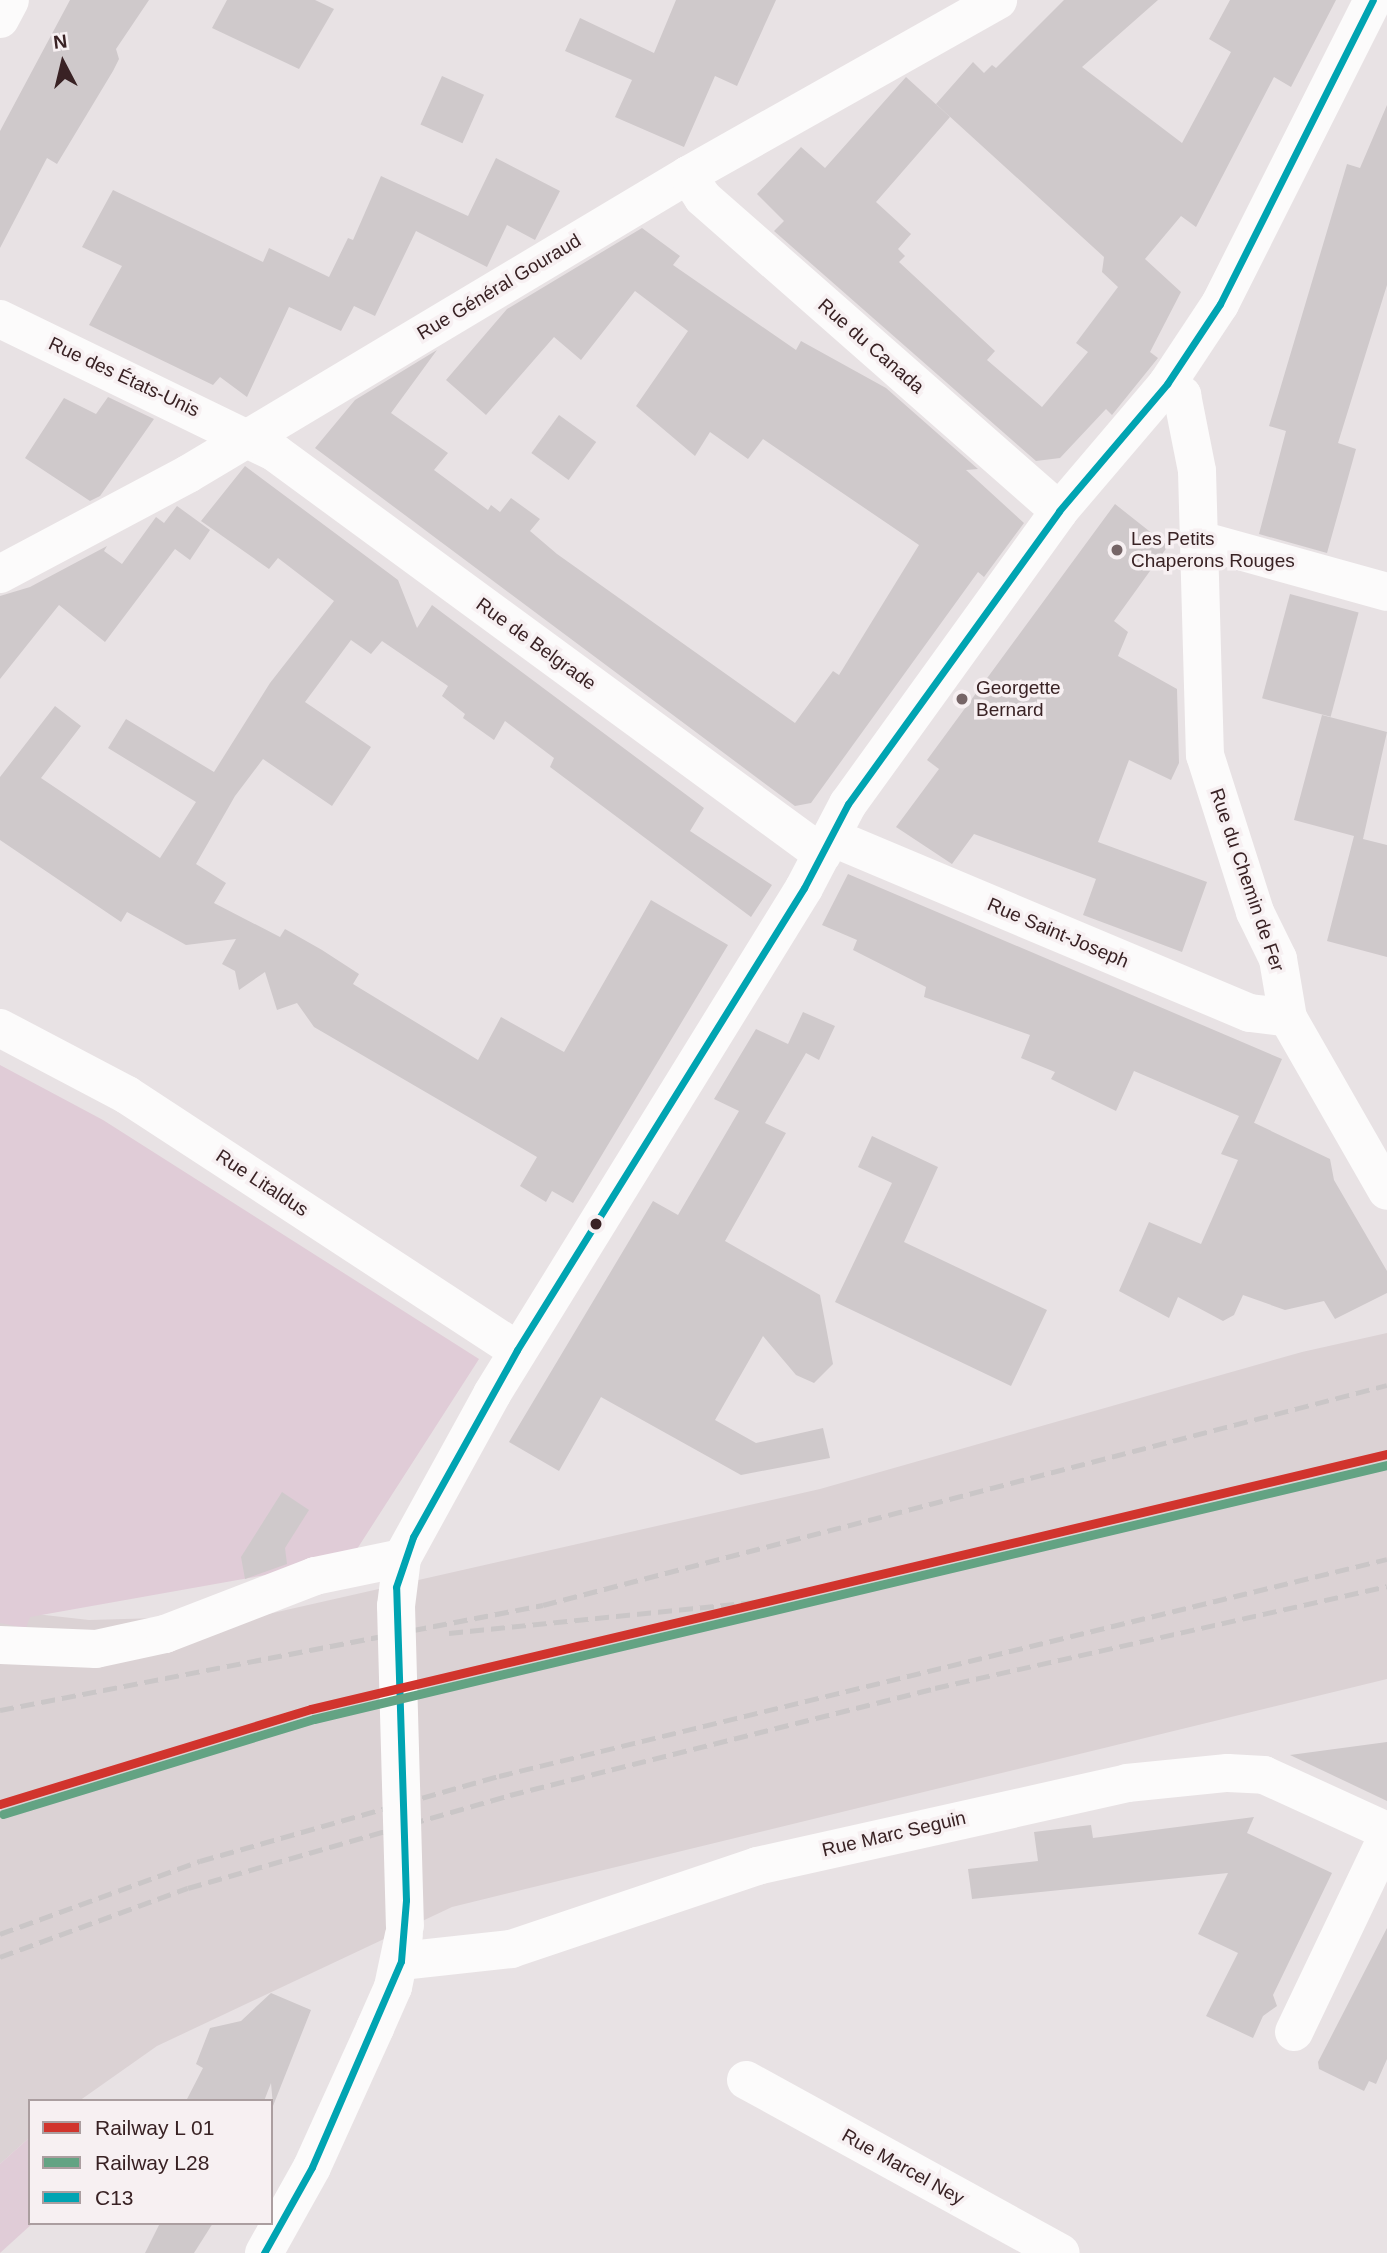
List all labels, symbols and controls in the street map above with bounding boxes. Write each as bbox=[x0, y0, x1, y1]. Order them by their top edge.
north arrow bbox=[28, 28, 98, 98]
text: N bbox=[52, 30, 68, 53]
street label: Rue Général Gouraud bbox=[413, 229, 585, 345]
street label: Rue du Canada bbox=[813, 294, 929, 398]
street label: Rue des États-Unis bbox=[45, 332, 203, 422]
place label: Les Petits Chaperons Rouges bbox=[1131, 528, 1295, 572]
marker: Les Petits Chaperons Rouges bbox=[1109, 542, 1125, 558]
street label: Rue de Belgrade bbox=[472, 593, 600, 695]
place label: Georgette Bernard bbox=[976, 677, 1060, 721]
marker: Georgette Bernard bbox=[954, 691, 970, 707]
street label: Rue du Chemin de Fer bbox=[1205, 785, 1289, 975]
street label: Rue Saint-Joseph bbox=[984, 893, 1132, 973]
street label: Rue Litaldus bbox=[211, 1145, 313, 1221]
unlabelled marker bbox=[589, 1217, 603, 1231]
street label: Rue Marc Seguin bbox=[820, 1806, 968, 1862]
legend bbox=[28, 2099, 273, 2225]
text: Railway L 01 bbox=[95, 2116, 214, 2139]
street label: Rue Marcel Ney bbox=[838, 2124, 968, 2210]
text: Railway L28 bbox=[95, 2151, 209, 2174]
text: C13 bbox=[95, 2186, 134, 2209]

